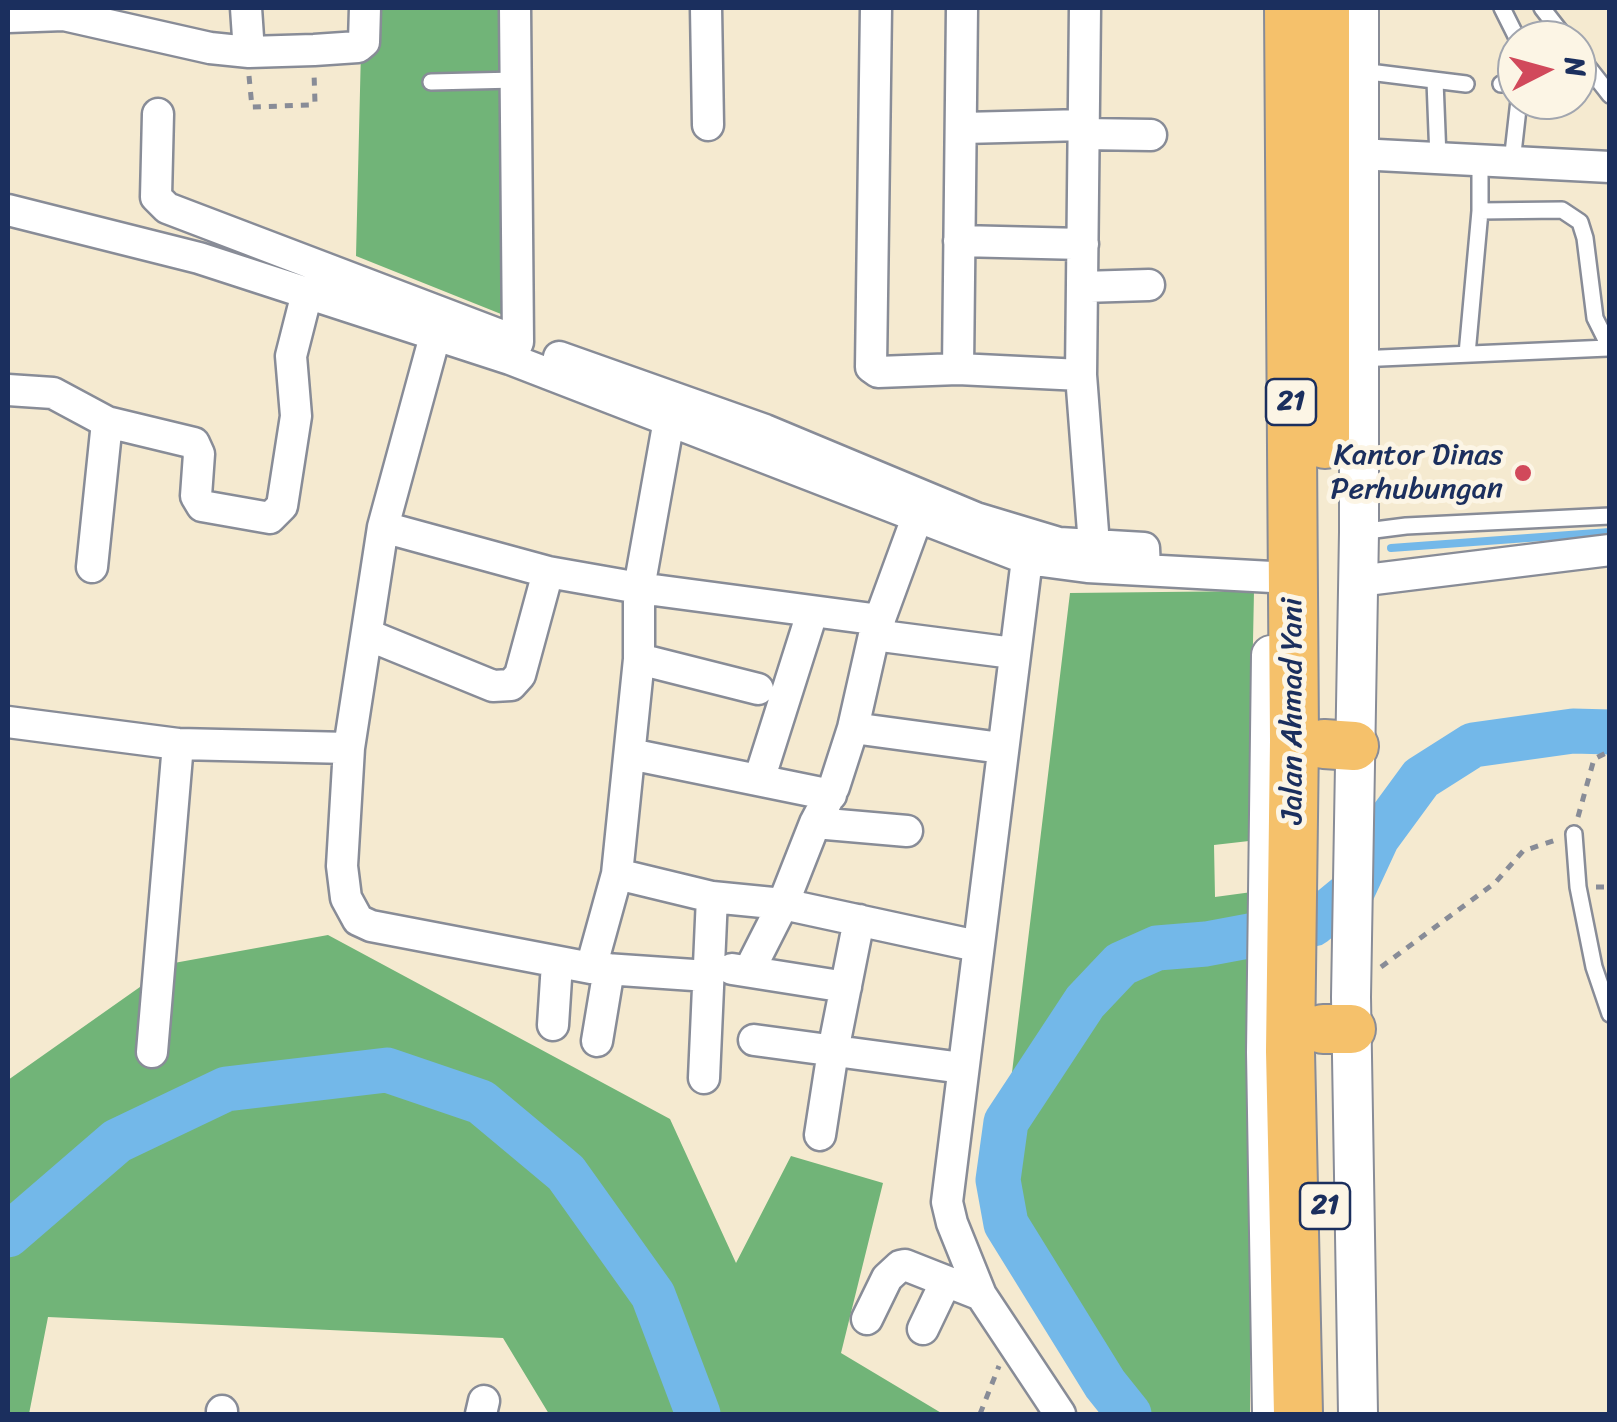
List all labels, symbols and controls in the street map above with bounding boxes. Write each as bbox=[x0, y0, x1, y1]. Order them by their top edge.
north arrow bbox=[1497, 20, 1597, 120]
text: N bbox=[1550, 55, 1601, 79]
road number: 21 bbox=[1266, 379, 1316, 425]
place label: Kantor Dinas Perhubungan bbox=[1331, 438, 1503, 508]
marker: Kantor Dinas Perhubungan bbox=[1512, 462, 1534, 484]
street label: Jalan Ahmad Yani bbox=[1275, 598, 1311, 824]
road number: 21 bbox=[1300, 1183, 1350, 1229]

